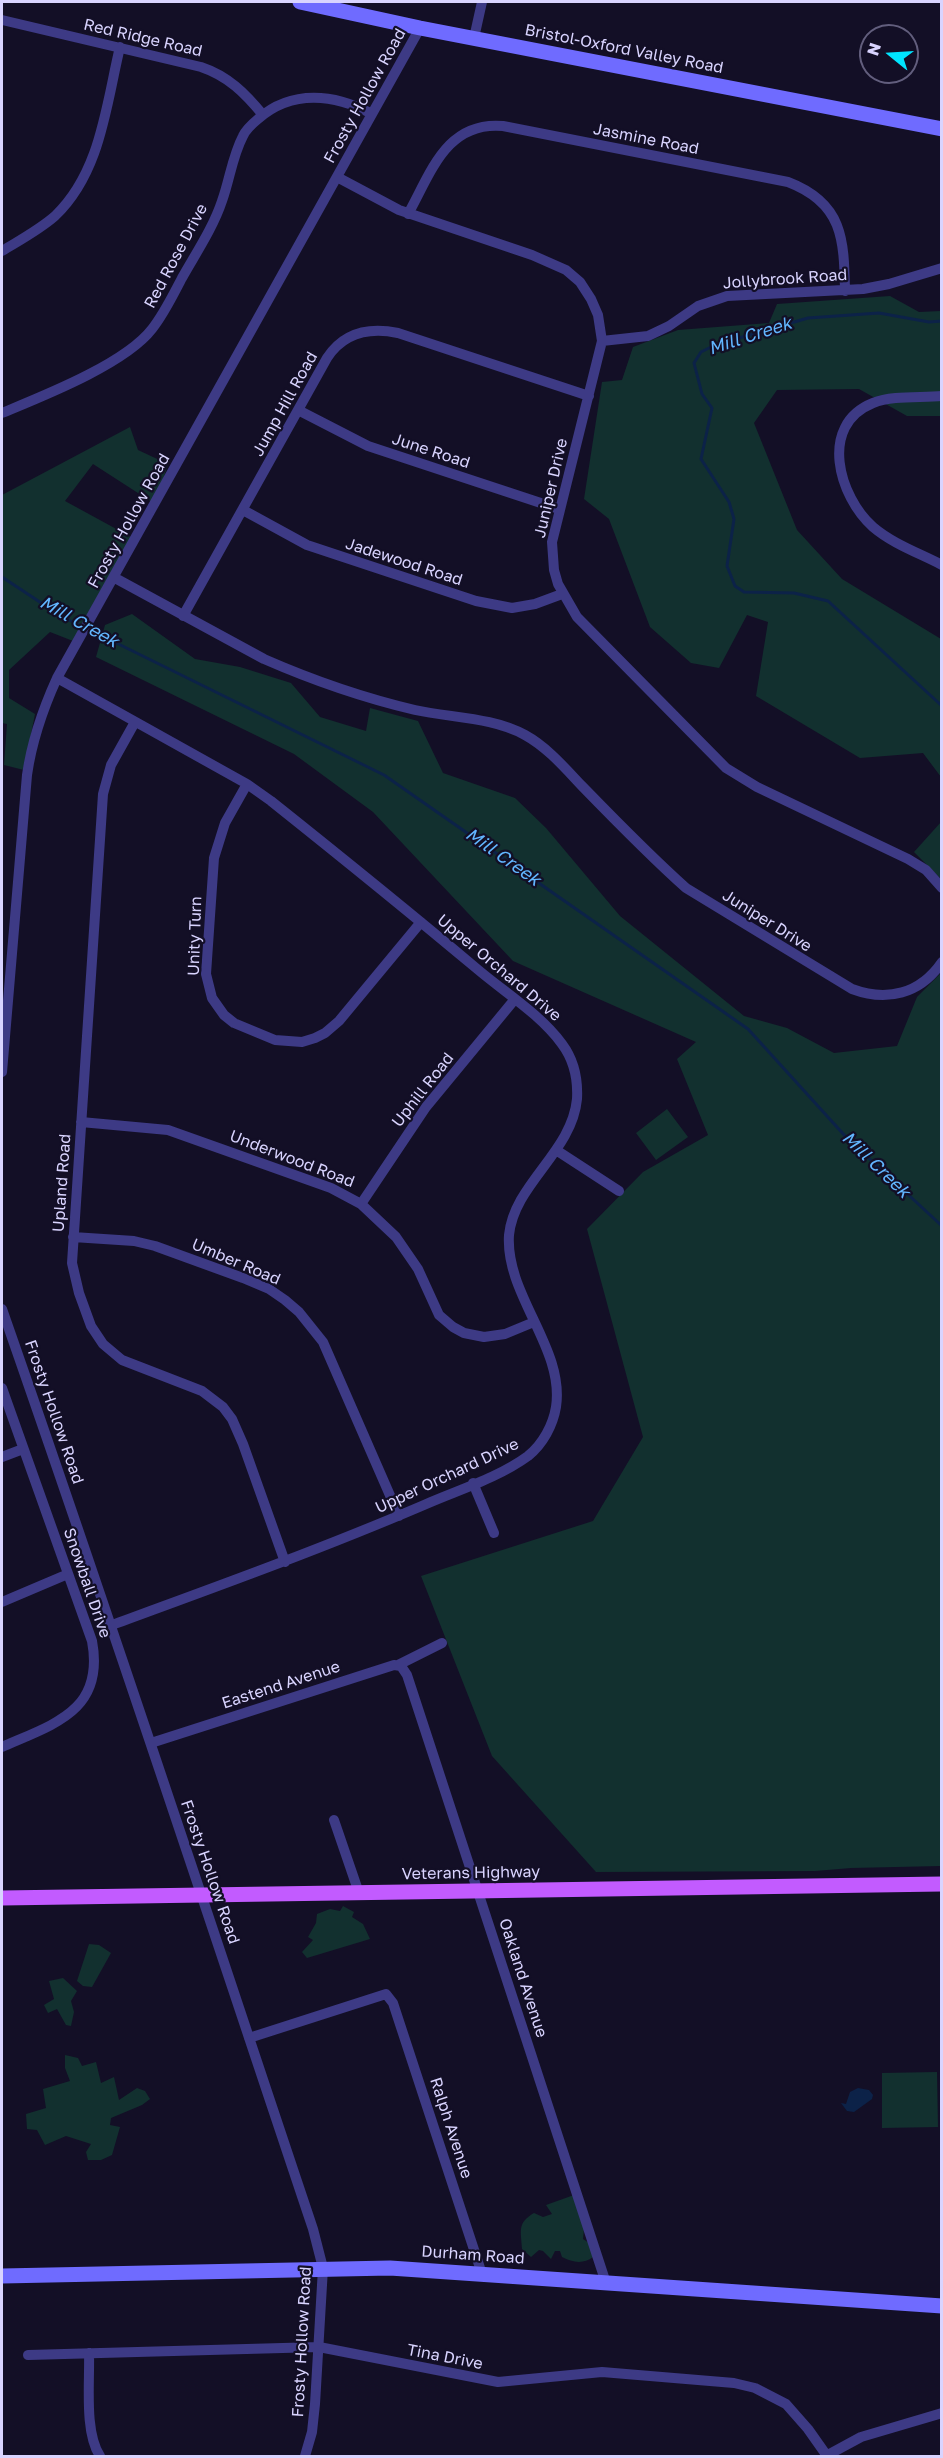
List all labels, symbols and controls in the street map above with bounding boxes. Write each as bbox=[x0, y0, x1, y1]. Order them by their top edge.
street label: Red Ridge Road bbox=[82, 15, 204, 61]
street label: Bristol-Oxford Valley Road bbox=[523, 20, 725, 78]
north arrow bbox=[859, 24, 919, 84]
street label: Frosty Hollow Road bbox=[320, 25, 410, 167]
text: N bbox=[862, 40, 885, 58]
street label: Jasmine Road bbox=[592, 119, 700, 159]
street label: Red Rose Drive bbox=[140, 200, 212, 312]
street label: Jollybrook Road bbox=[722, 265, 848, 293]
water label: Mill Creek bbox=[706, 312, 794, 360]
street label: Jump Hill Road bbox=[248, 348, 322, 460]
street label: June Road bbox=[390, 429, 472, 473]
street label: Juniper Drive bbox=[530, 436, 572, 540]
street label: Frosty Hollow Road bbox=[84, 450, 174, 592]
street label: Jadewood Road bbox=[343, 534, 465, 590]
water label: Mill Creek bbox=[36, 592, 122, 652]
water label: Mill Creek bbox=[461, 823, 545, 891]
street label: Juniper Drive bbox=[719, 886, 815, 956]
street label: Unity Turn bbox=[184, 896, 206, 976]
street label: Upper Orchard Drive bbox=[433, 911, 565, 1025]
street label: Uphill Road bbox=[388, 1049, 458, 1131]
street label: Underwood Road bbox=[227, 1126, 357, 1192]
water label: Mill Creek bbox=[837, 1127, 915, 1203]
street label: Upland Road bbox=[49, 1133, 75, 1233]
street label: Umber Road bbox=[189, 1235, 283, 1289]
street label: Frosty Hollow Road bbox=[20, 1338, 88, 1486]
street label: Upper Orchard Drive bbox=[372, 1434, 522, 1518]
street label: Snowball Drive bbox=[59, 1525, 115, 1641]
street label: Eastend Avenue bbox=[220, 1657, 342, 1713]
street label: Frosty Hollow Road bbox=[176, 1798, 244, 1946]
street label: Veterans Highway bbox=[402, 1862, 540, 1884]
street label: Oakland Avenue bbox=[495, 1916, 551, 2040]
street label: Ralph Avenue bbox=[426, 2075, 476, 2181]
street label: Durham Road bbox=[421, 2242, 525, 2268]
street label: Frosty Hollow Road bbox=[288, 2266, 316, 2418]
street label: Tina Drive bbox=[406, 2340, 484, 2374]

